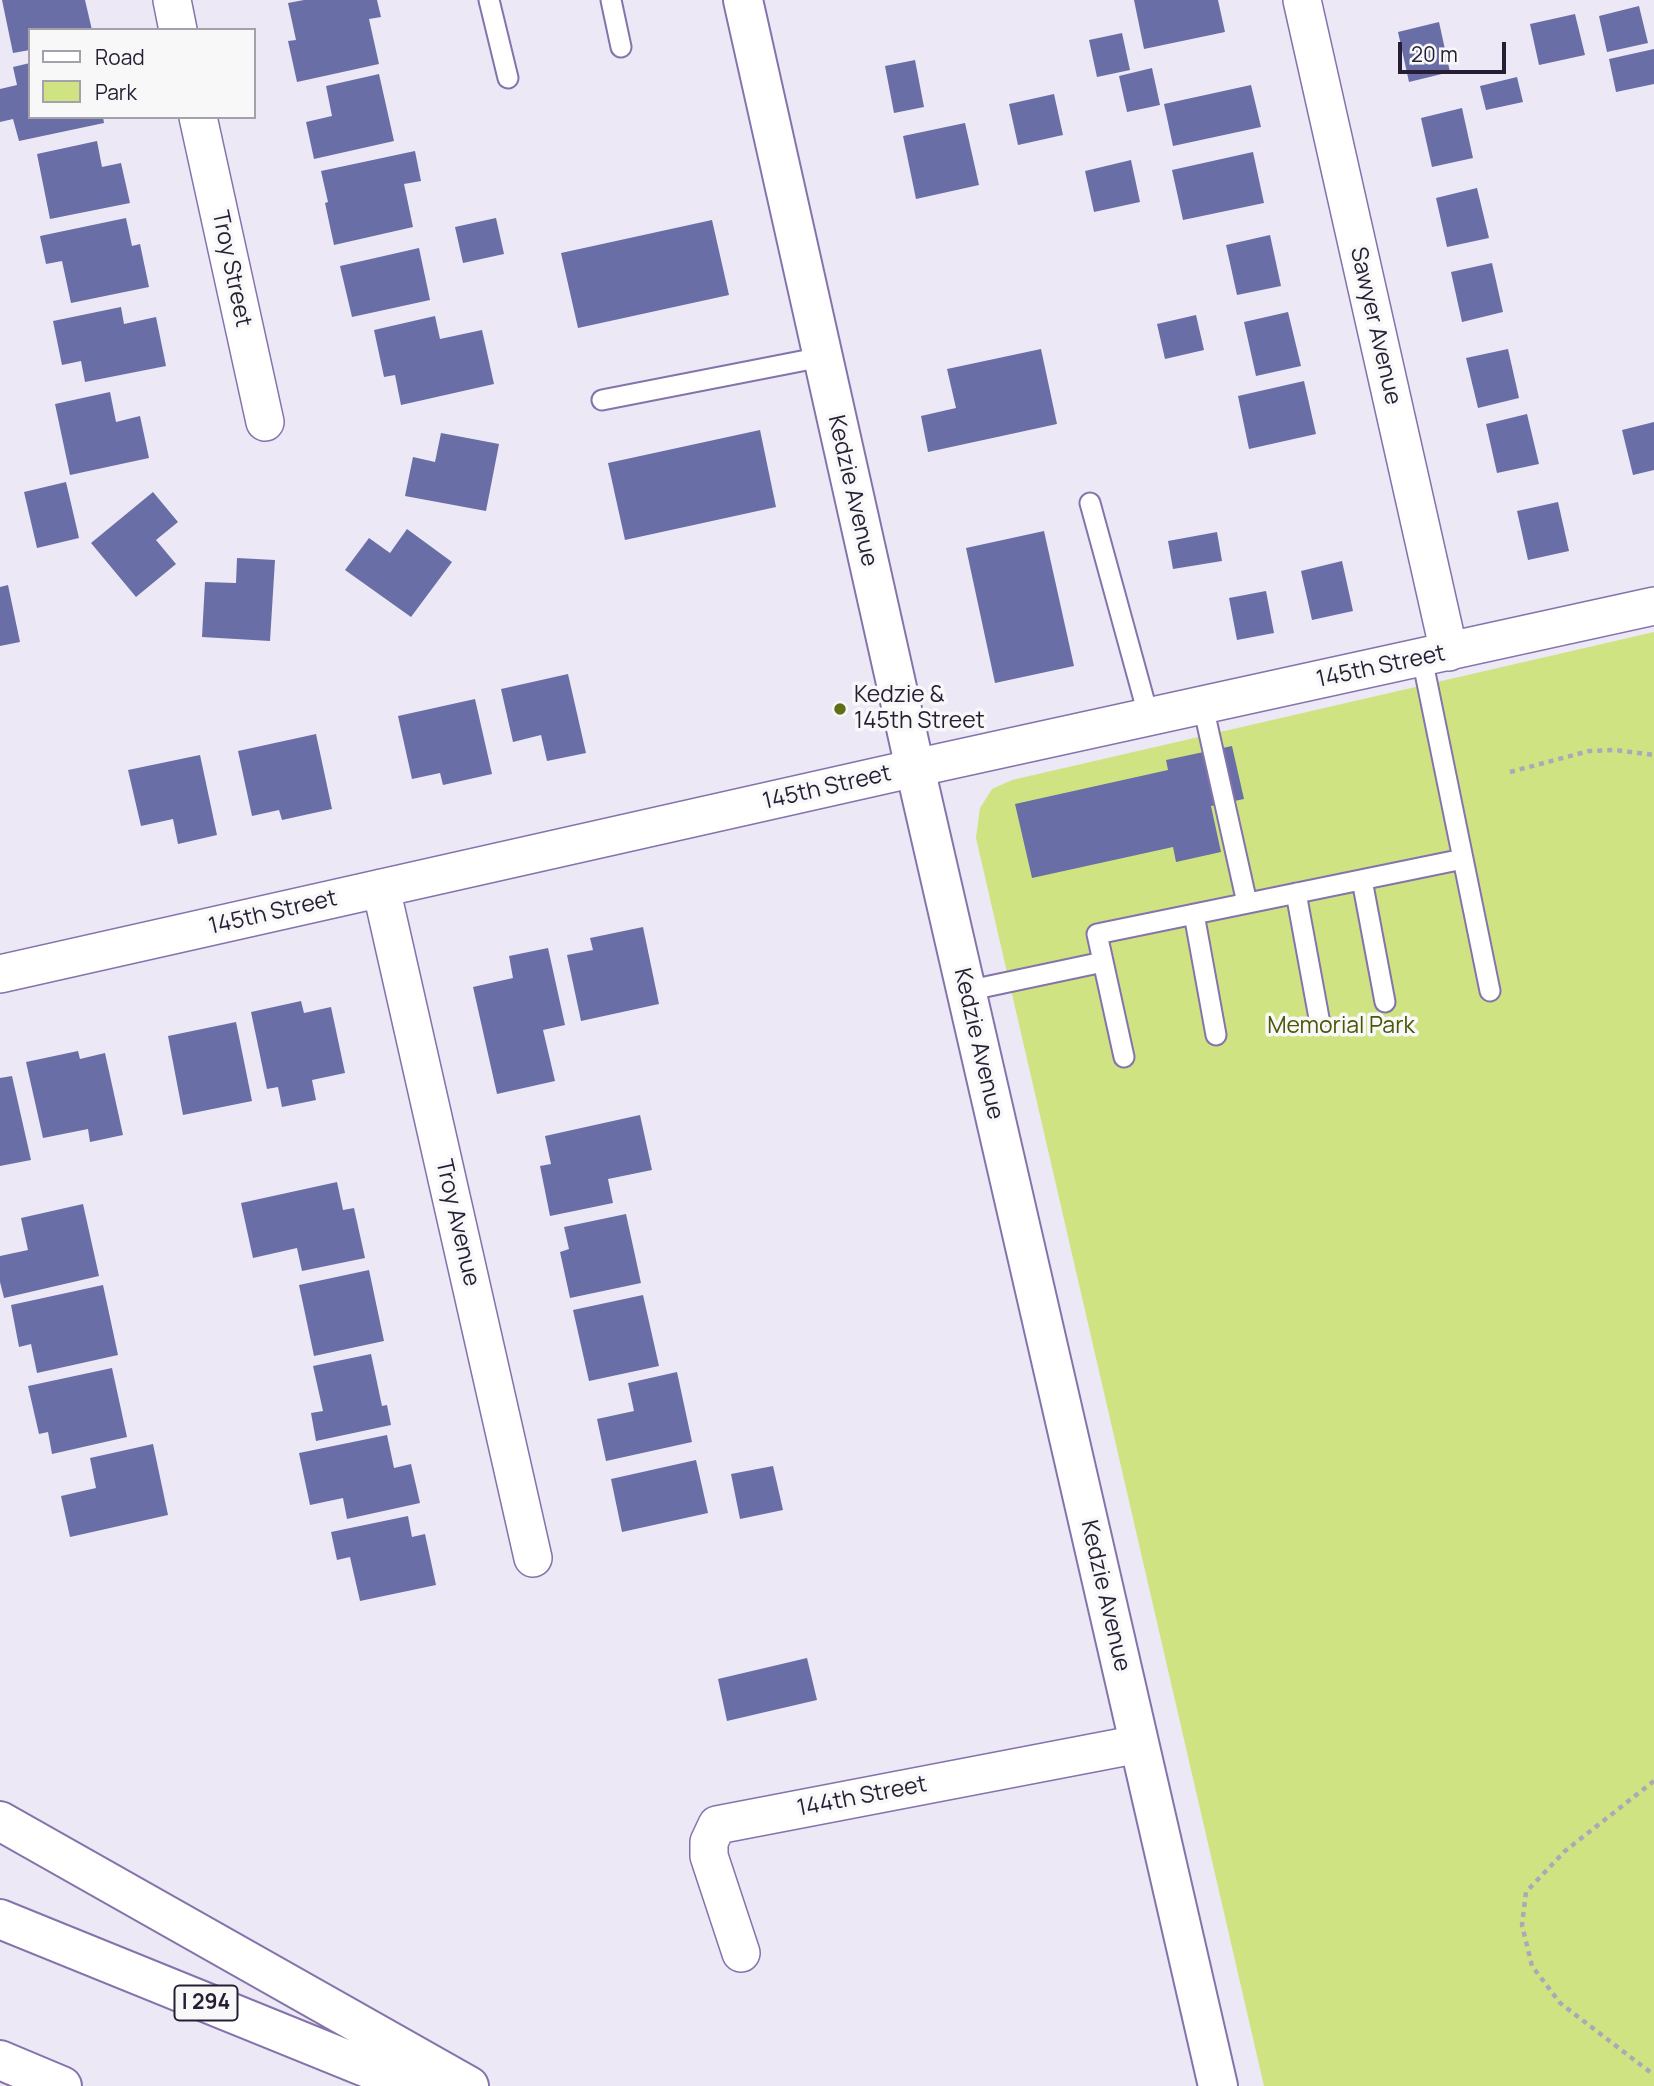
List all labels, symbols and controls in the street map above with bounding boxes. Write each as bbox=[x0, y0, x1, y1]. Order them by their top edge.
legend bbox=[28, 28, 256, 119]
scale bar bbox=[1402, 28, 1510, 72]
text: 20 m bbox=[1411, 40, 1458, 68]
text: Road bbox=[95, 43, 145, 71]
text: Park bbox=[95, 78, 137, 106]
street label: Troy Street bbox=[205, 208, 257, 330]
street label: Sawyer Avenue bbox=[1343, 245, 1407, 407]
street label: Kedzie Avenue bbox=[821, 413, 883, 569]
street label: 145th Street bbox=[1314, 640, 1448, 694]
place label: Kedzie & 145th Street bbox=[854, 682, 985, 736]
marker: Kedzie & 145th Street bbox=[832, 701, 848, 717]
street label: 145th Street bbox=[760, 760, 894, 816]
street label: 145th Street bbox=[206, 885, 340, 941]
street label: Kedzie Avenue bbox=[947, 966, 1009, 1122]
park label: Memorial Park bbox=[1267, 1013, 1415, 1041]
street label: Troy Avenue bbox=[429, 1157, 485, 1289]
street label: Kedzie Avenue bbox=[1074, 1518, 1136, 1674]
street label: 144th Street bbox=[795, 1771, 929, 1823]
road number: I 294 bbox=[174, 1986, 238, 2021]

